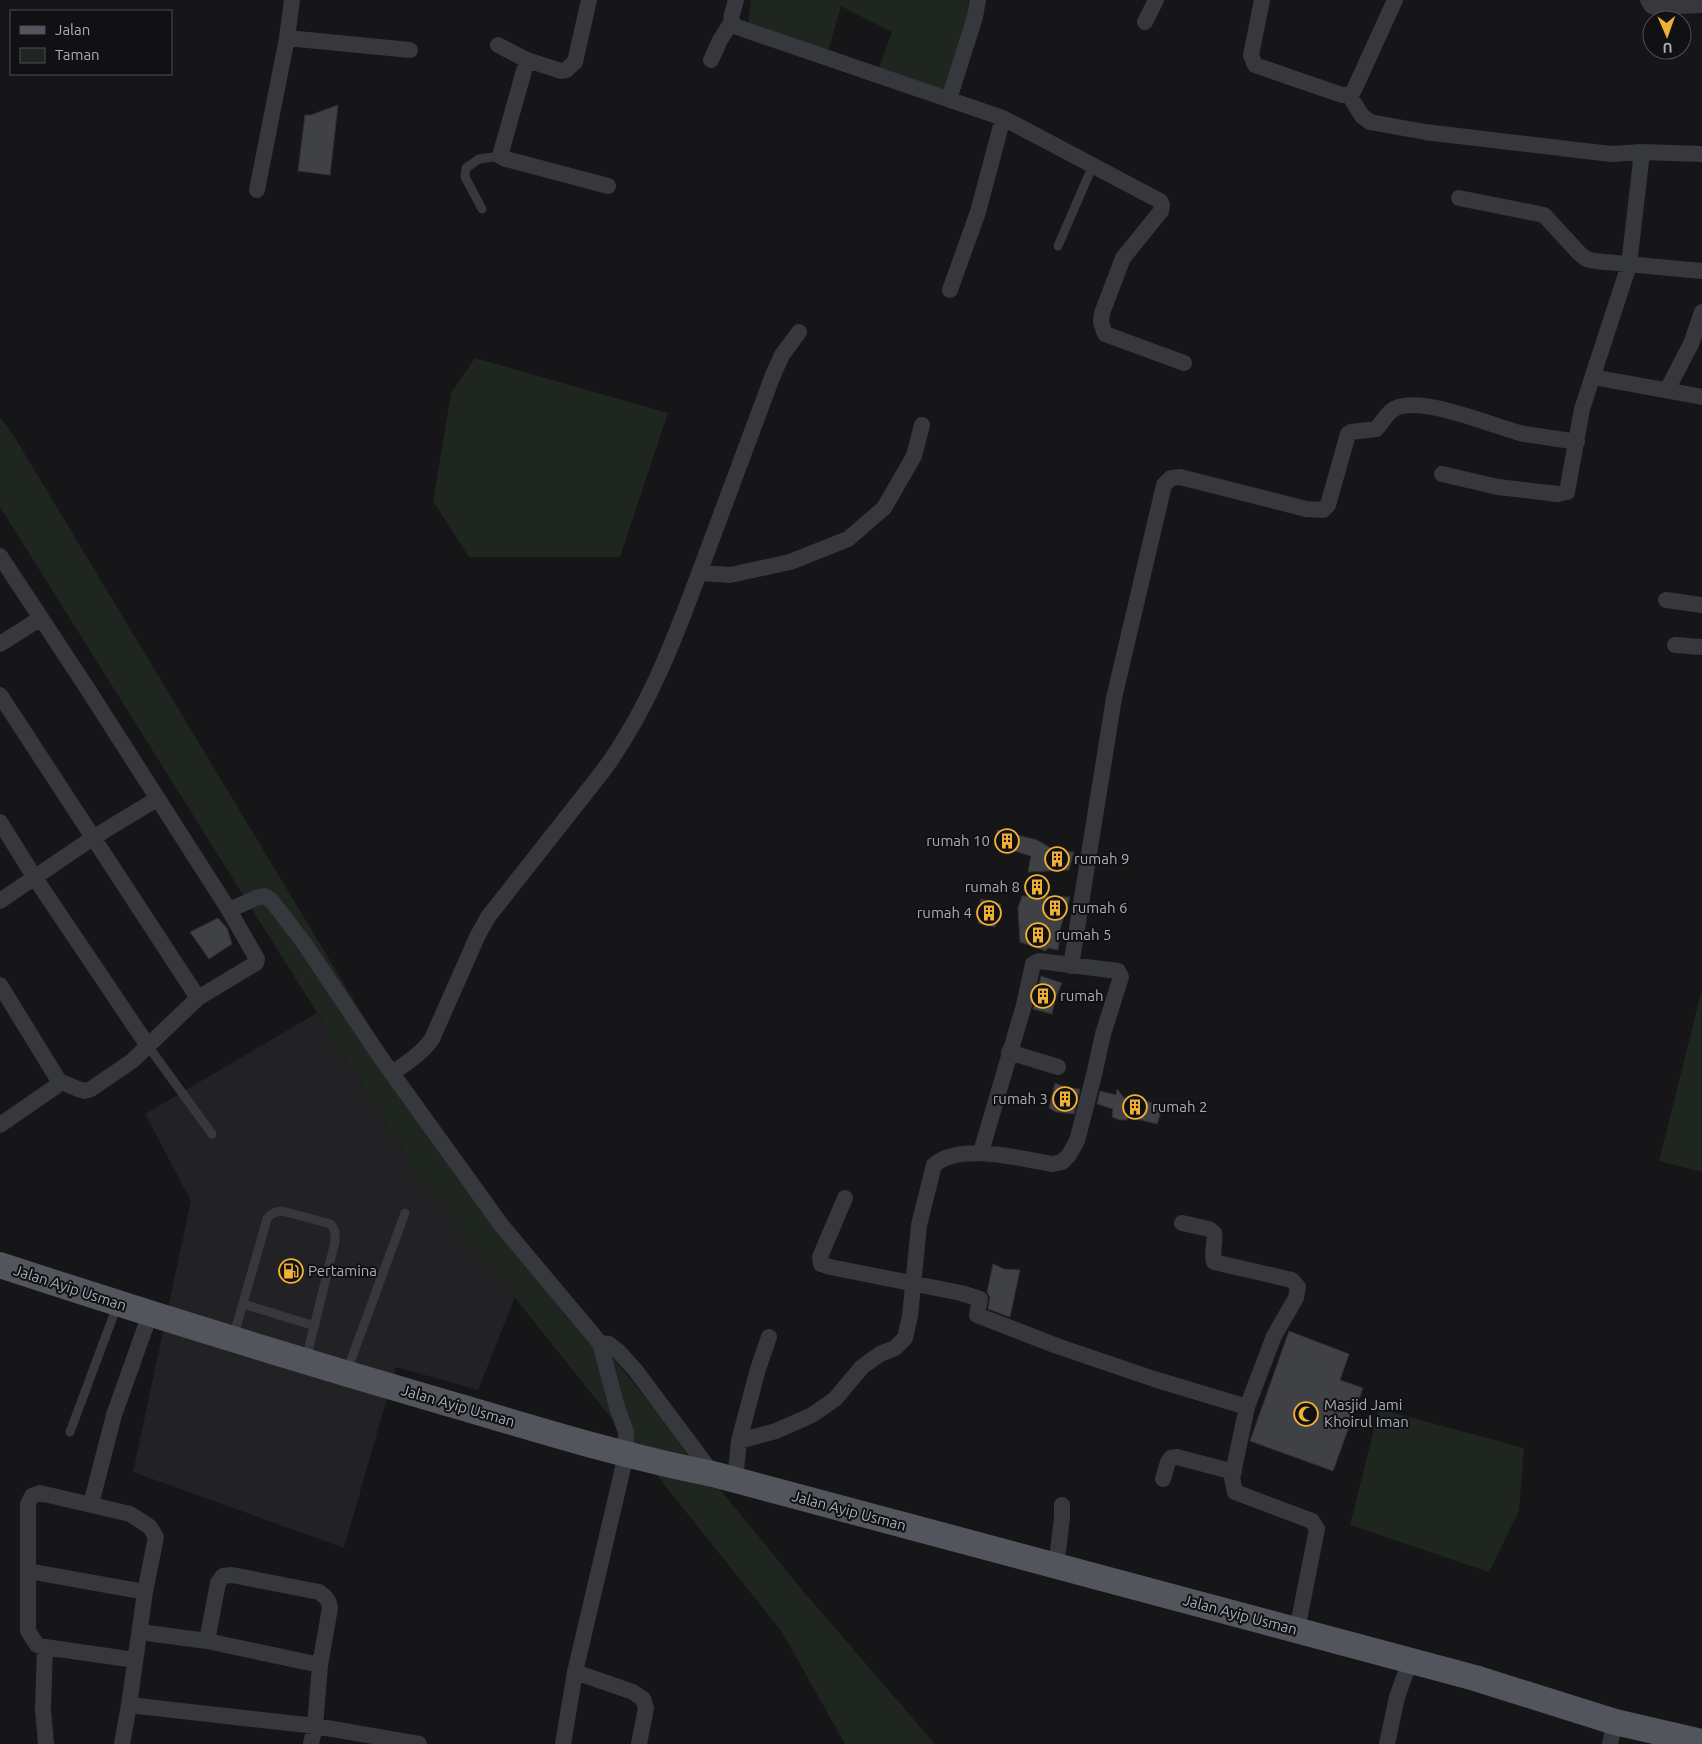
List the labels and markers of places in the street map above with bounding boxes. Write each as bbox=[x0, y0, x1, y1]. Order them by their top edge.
building icon: rumah 10 bbox=[994, 828, 1020, 854]
place label: rumah 10 bbox=[926, 832, 990, 849]
building icon: rumah 9 bbox=[1044, 846, 1070, 872]
place label: rumah 9 bbox=[1074, 850, 1129, 867]
building icon: rumah 8 bbox=[1024, 874, 1050, 900]
place label: rumah 8 bbox=[965, 878, 1020, 895]
building icon: rumah 6 bbox=[1042, 895, 1068, 921]
place label: rumah 6 bbox=[1072, 899, 1127, 916]
building icon: rumah 4 bbox=[976, 900, 1002, 926]
place label: rumah 4 bbox=[917, 904, 972, 921]
building icon: rumah 5 bbox=[1025, 922, 1051, 948]
place label: rumah 5 bbox=[1056, 926, 1111, 943]
building icon: rumah bbox=[1030, 983, 1056, 1009]
place label: rumah bbox=[1060, 987, 1103, 1004]
building icon: rumah 3 bbox=[1052, 1086, 1078, 1112]
place label: rumah 3 bbox=[993, 1090, 1048, 1107]
building icon: rumah 2 bbox=[1122, 1094, 1148, 1120]
place label: rumah 2 bbox=[1152, 1098, 1207, 1115]
fuel station icon: Pertamina bbox=[278, 1258, 304, 1284]
place label: Pertamina bbox=[308, 1262, 377, 1279]
place label: Masjid Jami Khoirul Iman bbox=[1324, 1396, 1409, 1430]
mosque icon: Masjid Jami Khoirul Iman bbox=[1293, 1401, 1319, 1427]

